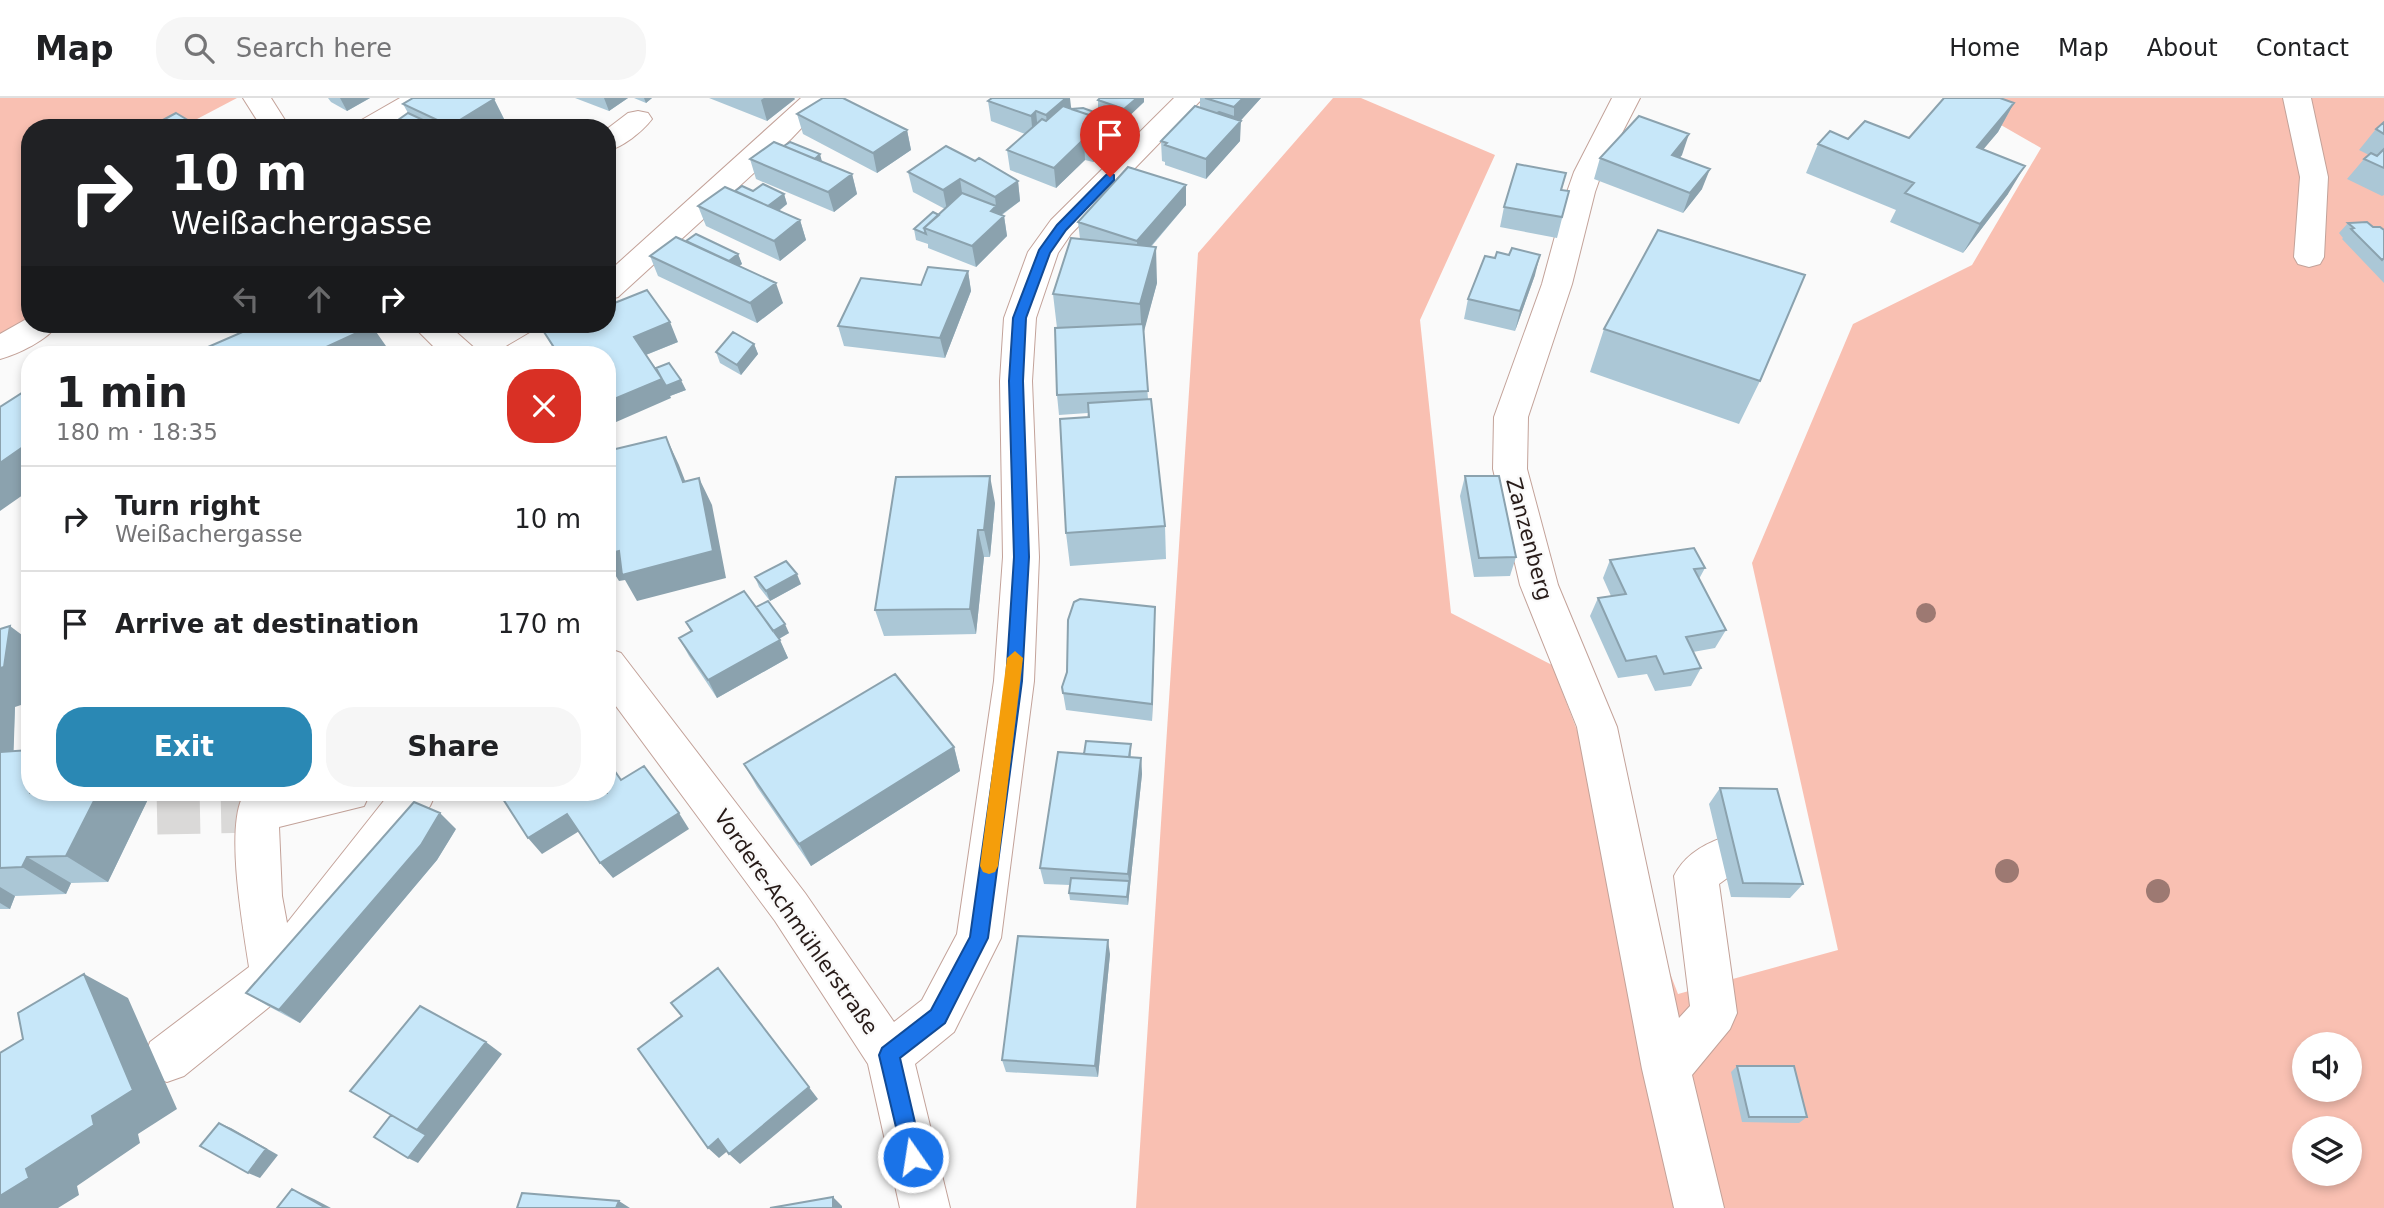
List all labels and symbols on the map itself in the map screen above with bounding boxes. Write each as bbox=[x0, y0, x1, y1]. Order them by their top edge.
pin bbox=[1080, 105, 1140, 177]
street label: Zanzenberg bbox=[1501, 475, 1557, 603]
street label: Vordere-Achmühlerstraße bbox=[709, 805, 883, 1039]
position arrow bbox=[876, 1120, 950, 1194]

